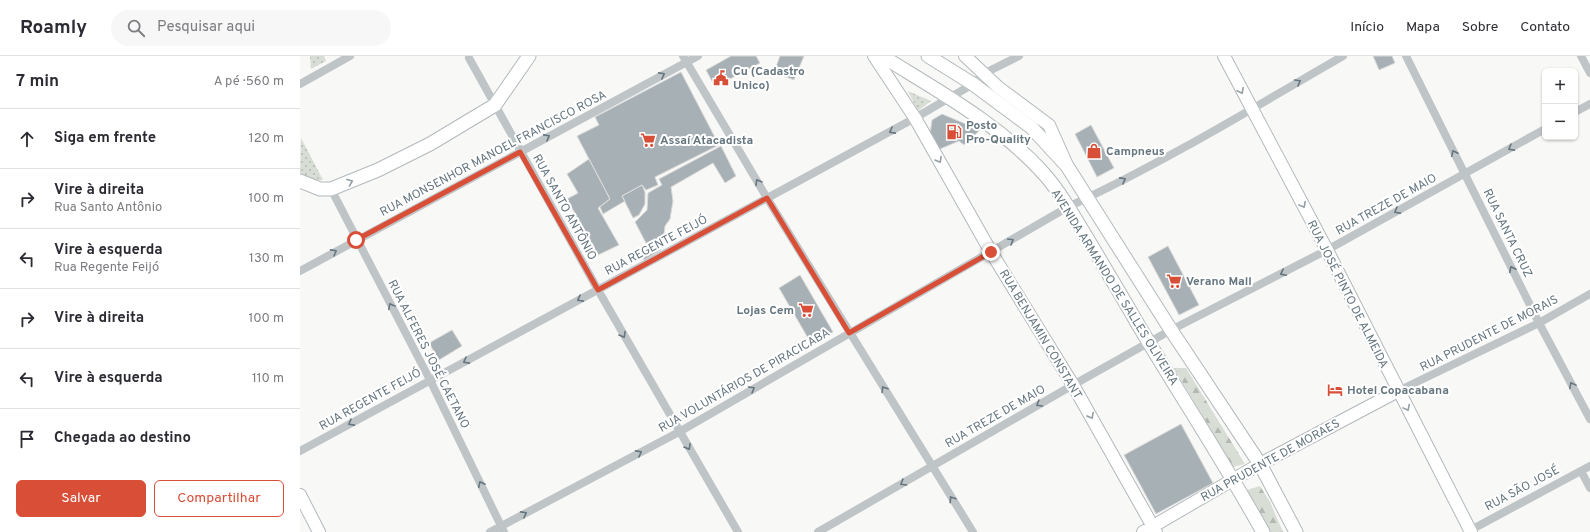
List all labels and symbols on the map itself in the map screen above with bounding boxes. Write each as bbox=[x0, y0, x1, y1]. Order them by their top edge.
place label: Cu (Cadastro Unico) bbox=[733, 64, 805, 94]
public building icon: Cu (Cadastro Unico) bbox=[712, 69, 730, 87]
one-way arrow bbox=[657, 73, 665, 80]
one-way arrow bbox=[1294, 80, 1301, 87]
street label: RUA MONSENHOR MANOEL FRANCISCO ROSA bbox=[377, 87, 610, 221]
one-way arrow bbox=[1236, 87, 1244, 94]
place label: Posto Pro-Quality bbox=[966, 118, 1031, 148]
fuel station icon: Posto Pro-Quality bbox=[945, 123, 963, 141]
one-way arrow bbox=[888, 126, 896, 134]
supermarket icon: Assaí Atacadista bbox=[639, 131, 657, 149]
place label: Assaí Atacadista bbox=[660, 133, 753, 149]
one-way arrow bbox=[543, 135, 550, 142]
shop icon: Campneus bbox=[1085, 142, 1103, 160]
place label: Campneus bbox=[1106, 144, 1165, 160]
one-way arrow bbox=[1508, 144, 1515, 151]
one-way arrow bbox=[1452, 150, 1459, 157]
street label: RUA SANTO ANTÔNIO bbox=[528, 152, 600, 263]
one-way arrow bbox=[934, 156, 941, 163]
street label: RUA TREZE DE MAIO bbox=[1333, 170, 1440, 239]
one-way arrow bbox=[1119, 177, 1126, 184]
one-way arrow bbox=[346, 178, 353, 186]
one-way arrow bbox=[755, 179, 762, 186]
street label: AVENIDA ARMANDO DE SALLES OLIVEIRA bbox=[1047, 186, 1182, 389]
street label: RUA SANTA CRUZ bbox=[1479, 186, 1536, 281]
one-way arrow bbox=[1298, 201, 1305, 209]
one-way arrow bbox=[1394, 207, 1401, 214]
street label: RUA REGENTE FEIJÓ bbox=[602, 212, 711, 280]
street label: RUA JOSÉ PINTO DE ALMEIDA bbox=[1303, 218, 1392, 371]
route start bbox=[347, 231, 365, 249]
one-way arrow bbox=[1007, 238, 1014, 245]
route end bbox=[982, 243, 1000, 261]
one-way arrow bbox=[330, 250, 337, 257]
one-way arrow bbox=[1509, 266, 1517, 274]
street label: RUA BENJAMIN CONSTANT bbox=[995, 267, 1085, 402]
one-way arrow bbox=[1279, 268, 1287, 275]
supermarket icon: Verano Mall bbox=[1165, 272, 1183, 290]
place label: Verano Mall bbox=[1186, 274, 1252, 290]
street label: RUA ALFERES JOSÉ CAETANO bbox=[384, 277, 473, 432]
street label: RUA PRUDENTE DE MORAIS bbox=[1418, 292, 1561, 376]
one-way arrow bbox=[577, 295, 584, 302]
supermarket icon: Lojas Cem bbox=[797, 301, 815, 319]
one-way arrow bbox=[388, 303, 396, 310]
place label: Lojas Cem bbox=[737, 303, 794, 319]
street label: RUA VOLUNTÁRIOS DE PIRACICABA bbox=[656, 325, 833, 437]
one-way arrow bbox=[619, 330, 626, 338]
one-way arrow bbox=[462, 356, 470, 364]
street label: RUA REGENTE FEIJÓ bbox=[317, 365, 424, 435]
hotel icon: Hotel Copacabana bbox=[1326, 381, 1344, 399]
street label: RUA TREZE DE MAIO bbox=[943, 382, 1048, 452]
one-way arrow bbox=[1569, 382, 1576, 389]
place label: Hotel Copacabana bbox=[1347, 383, 1449, 399]
one-way arrow bbox=[881, 386, 888, 393]
one-way arrow bbox=[748, 387, 755, 394]
one-way arrow bbox=[1036, 400, 1043, 407]
one-way arrow bbox=[1402, 404, 1410, 411]
one-way arrow bbox=[1086, 412, 1094, 419]
street label: RUA PRUDENTE DE MORAES bbox=[1198, 416, 1343, 506]
one-way arrow bbox=[348, 418, 355, 425]
one-way arrow bbox=[684, 443, 691, 450]
one-way arrow bbox=[635, 450, 642, 457]
street label: RUA SÃO JOSÉ bbox=[1482, 463, 1563, 515]
one-way arrow bbox=[900, 478, 907, 486]
one-way arrow bbox=[478, 481, 486, 489]
one-way arrow bbox=[950, 496, 957, 503]
one-way arrow bbox=[520, 511, 527, 519]

